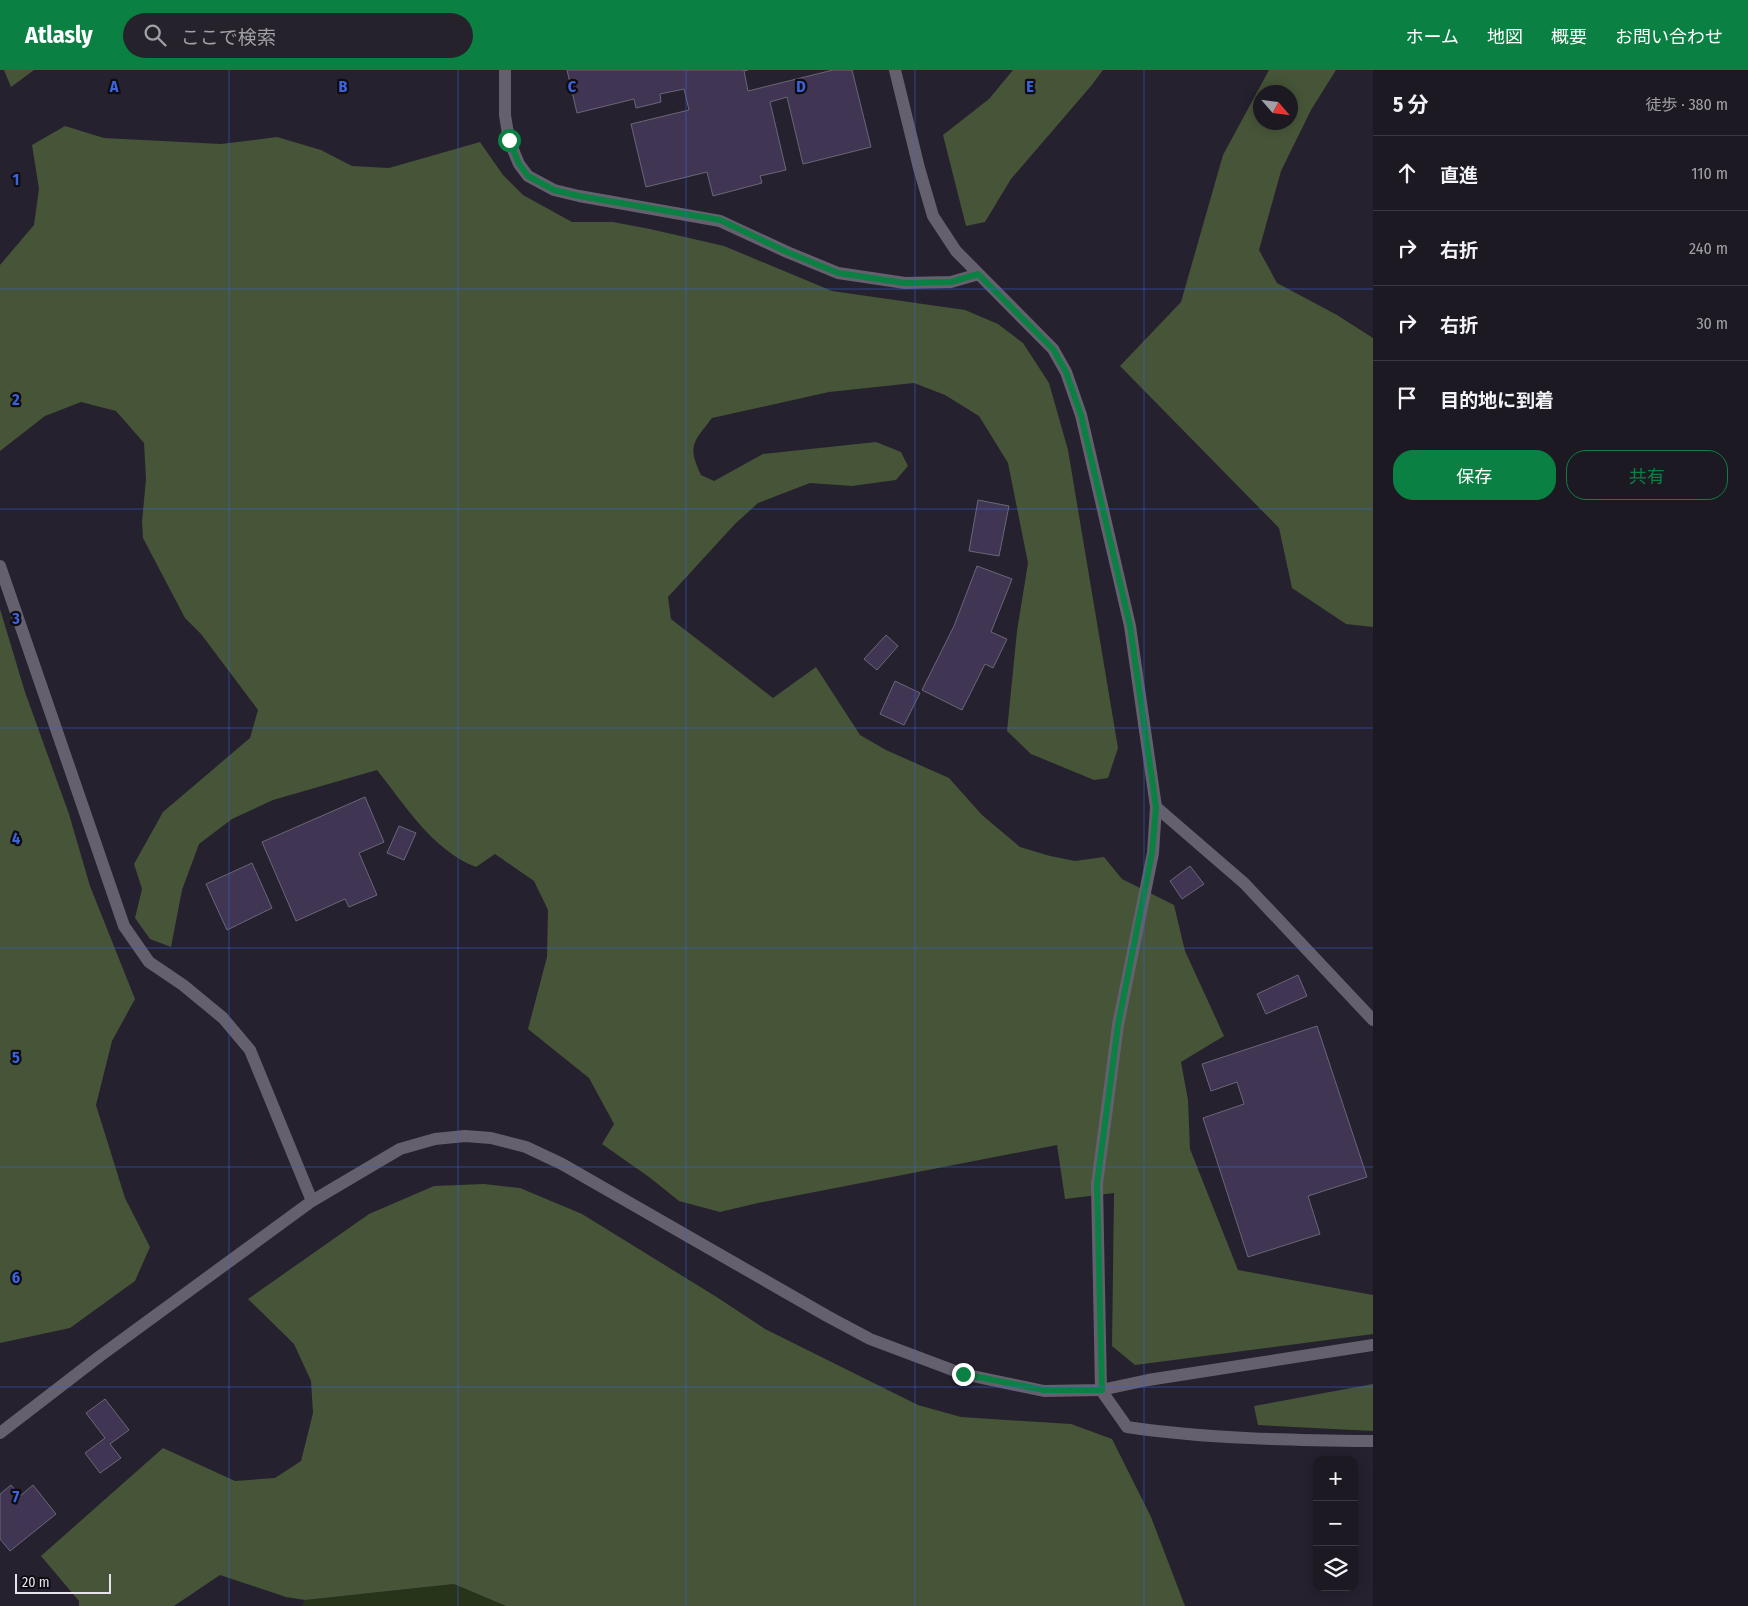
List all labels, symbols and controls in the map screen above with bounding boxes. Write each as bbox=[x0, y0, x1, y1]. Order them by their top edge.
search box bbox=[123, 13, 473, 58]
text: Atlasly bbox=[25, 21, 93, 49]
icon: search bbox=[141, 21, 169, 49]
text: ここで検索 bbox=[181, 26, 276, 49]
text: ホーム bbox=[1406, 26, 1459, 48]
text: 地図 bbox=[1487, 26, 1523, 48]
text: 概要 bbox=[1551, 26, 1587, 48]
text: お問い合わせ bbox=[1615, 26, 1723, 48]
text: A bbox=[109, 77, 119, 96]
text: B bbox=[339, 77, 348, 96]
text: C bbox=[568, 77, 577, 96]
text: D bbox=[796, 77, 806, 96]
text: E bbox=[1026, 77, 1034, 96]
north arrow bbox=[1253, 85, 1298, 130]
text: 5 分 bbox=[1393, 92, 1429, 118]
text: 徒歩 · 380 m bbox=[1645, 95, 1728, 114]
route start bbox=[498, 129, 521, 152]
icon: ahead bbox=[1393, 159, 1421, 187]
text: 直進 bbox=[1440, 164, 1478, 187]
text: 110 m bbox=[1691, 164, 1728, 183]
text: 1 bbox=[13, 170, 19, 189]
icon: right bbox=[1393, 234, 1421, 262]
text: 右折 bbox=[1440, 239, 1478, 262]
text: 240 m bbox=[1689, 239, 1728, 258]
icon: right bbox=[1393, 309, 1421, 337]
text: 右折 bbox=[1440, 314, 1478, 337]
text: 30 m bbox=[1696, 314, 1728, 333]
icon: arrive bbox=[1393, 384, 1421, 412]
text: 目的地に到着 bbox=[1440, 389, 1554, 412]
text: 2 bbox=[11, 390, 20, 409]
button: 保存 bbox=[1393, 450, 1556, 500]
button: 共有 bbox=[1566, 450, 1728, 500]
text: 3 bbox=[11, 609, 20, 628]
text: 4 bbox=[12, 829, 20, 848]
text: 5 bbox=[12, 1048, 20, 1067]
text: 6 bbox=[12, 1268, 20, 1287]
route end bbox=[952, 1363, 975, 1386]
map controls bbox=[1313, 1456, 1358, 1591]
button: + bbox=[1313, 1456, 1358, 1501]
text: 7 bbox=[13, 1487, 20, 1506]
button: − bbox=[1313, 1501, 1358, 1546]
button: layers bbox=[1313, 1546, 1358, 1591]
scale bar bbox=[15, 1571, 111, 1594]
text: 20 m bbox=[22, 1574, 50, 1591]

